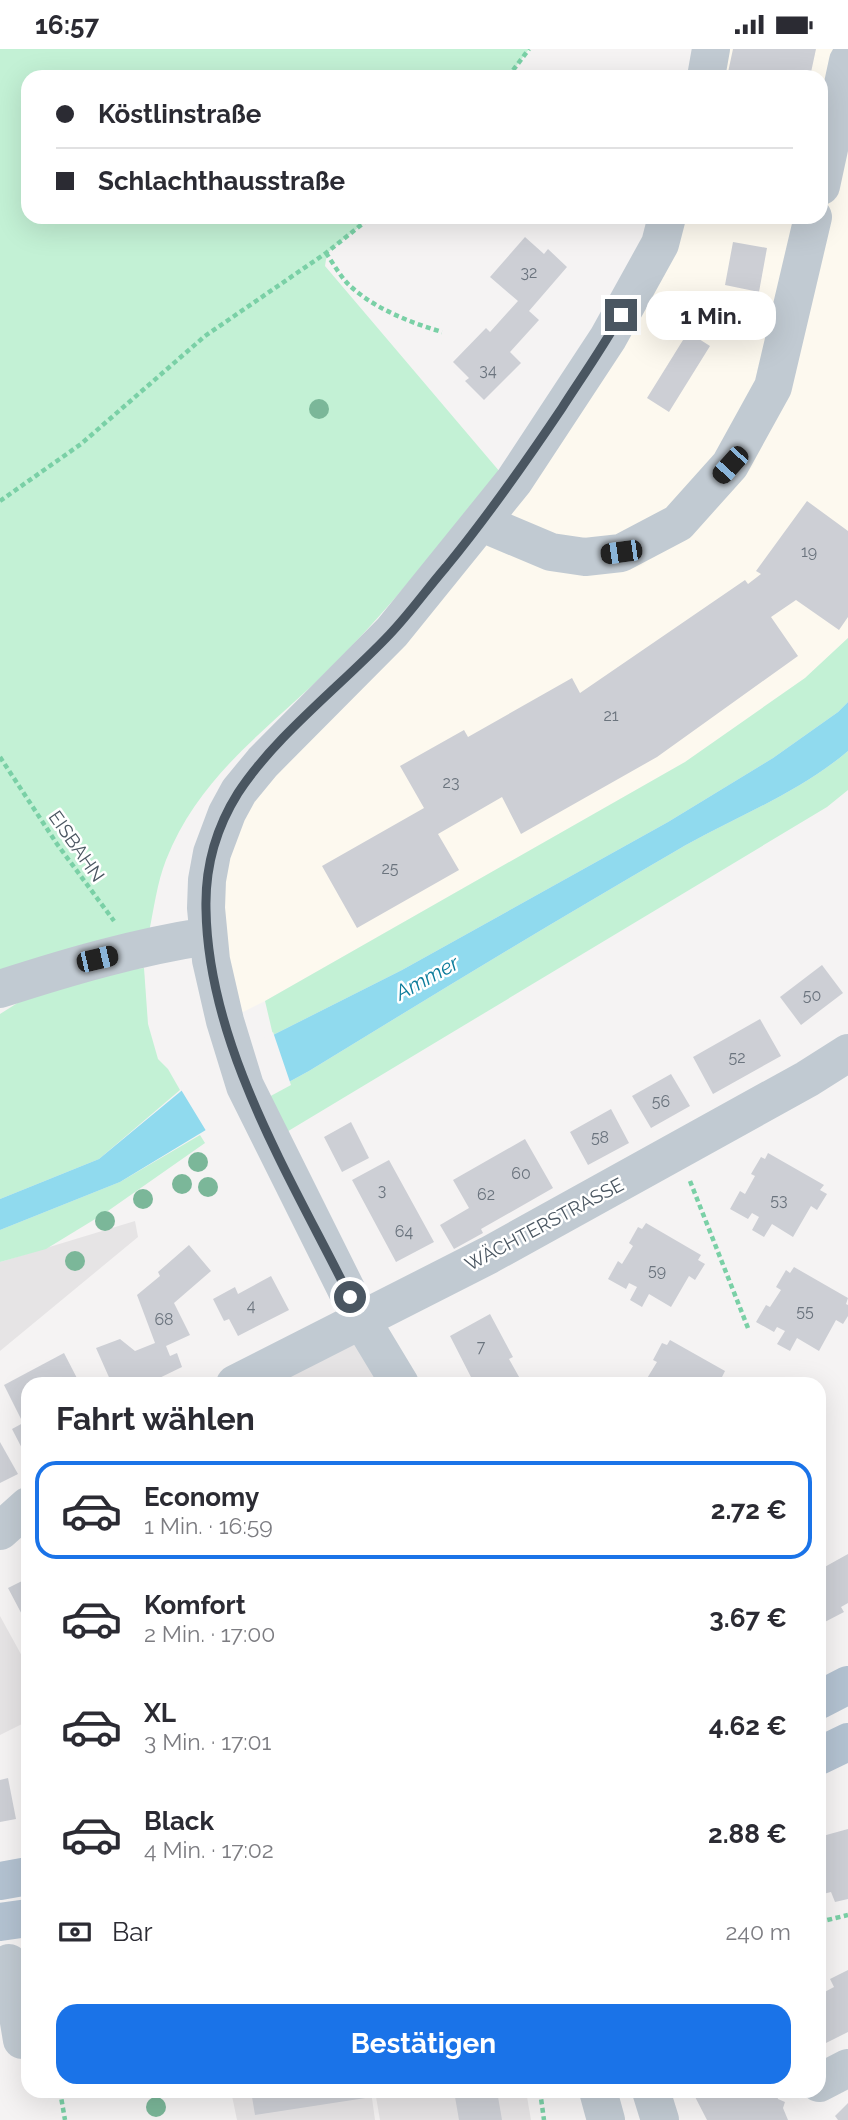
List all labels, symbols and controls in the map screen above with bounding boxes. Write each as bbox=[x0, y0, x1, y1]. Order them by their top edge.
text: 16:57 bbox=[35, 10, 99, 40]
text: Köstlinstraße bbox=[98, 99, 261, 129]
text: Schlachthausstraße bbox=[98, 166, 345, 196]
house number: 32 bbox=[521, 263, 537, 282]
callout: 1 Min. bbox=[646, 291, 775, 339]
route end bbox=[605, 299, 637, 331]
text: 1 Min. bbox=[680, 302, 742, 329]
house number: 34 bbox=[479, 361, 497, 380]
car bbox=[709, 442, 752, 488]
car bbox=[599, 539, 644, 565]
house number: 19 bbox=[801, 542, 817, 561]
house number: 21 bbox=[603, 706, 619, 725]
house number: 23 bbox=[443, 773, 459, 792]
street label: EISBAHN bbox=[45, 806, 109, 886]
house number: 25 bbox=[381, 859, 399, 878]
car bbox=[75, 944, 120, 974]
water label: Ammer bbox=[390, 950, 464, 1006]
house number: 50 bbox=[803, 986, 821, 1005]
house number: 52 bbox=[728, 1048, 746, 1067]
house number: 56 bbox=[652, 1092, 670, 1111]
house number: 58 bbox=[591, 1128, 609, 1147]
house number: 60 bbox=[511, 1164, 531, 1183]
street label: WÄCHTERSTRASSE bbox=[461, 1173, 627, 1275]
house number: 3 bbox=[378, 1181, 386, 1200]
house number: 62 bbox=[477, 1185, 495, 1204]
house number: 53 bbox=[770, 1191, 788, 1210]
house number: 64 bbox=[395, 1222, 413, 1241]
house number: 59 bbox=[648, 1261, 666, 1280]
route start bbox=[334, 1281, 366, 1313]
house number: 4 bbox=[247, 1296, 256, 1315]
house number: 55 bbox=[796, 1302, 814, 1321]
house number: 68 bbox=[154, 1310, 174, 1329]
house number: 7 bbox=[477, 1337, 486, 1356]
text: Fahrt wählen bbox=[56, 1400, 255, 1437]
icon: car bbox=[60, 1479, 123, 1542]
text: Economy bbox=[144, 1482, 259, 1512]
text: 2.72 € bbox=[711, 1495, 787, 1525]
text: 1 Min. · 16:59 bbox=[144, 1512, 273, 1539]
icon: car bbox=[60, 1587, 123, 1650]
text: Komfort bbox=[144, 1590, 246, 1620]
text: 3.67 € bbox=[709, 1603, 787, 1633]
text: 2 Min. · 17:00 bbox=[144, 1620, 275, 1647]
icon: car bbox=[60, 1695, 123, 1758]
text: XL bbox=[144, 1698, 176, 1728]
text: 4.62 € bbox=[709, 1711, 787, 1741]
text: 3 Min. · 17:01 bbox=[144, 1728, 271, 1755]
icon: car bbox=[60, 1803, 123, 1866]
text: Black bbox=[144, 1806, 214, 1836]
text: 2.88 € bbox=[708, 1819, 787, 1849]
text: 4 Min. · 17:02 bbox=[144, 1836, 274, 1863]
icon: cash bbox=[56, 1913, 94, 1951]
text: Bar bbox=[112, 1917, 153, 1947]
text: 240 m bbox=[725, 1918, 791, 1945]
button: Bestätigen bbox=[56, 2004, 791, 2084]

